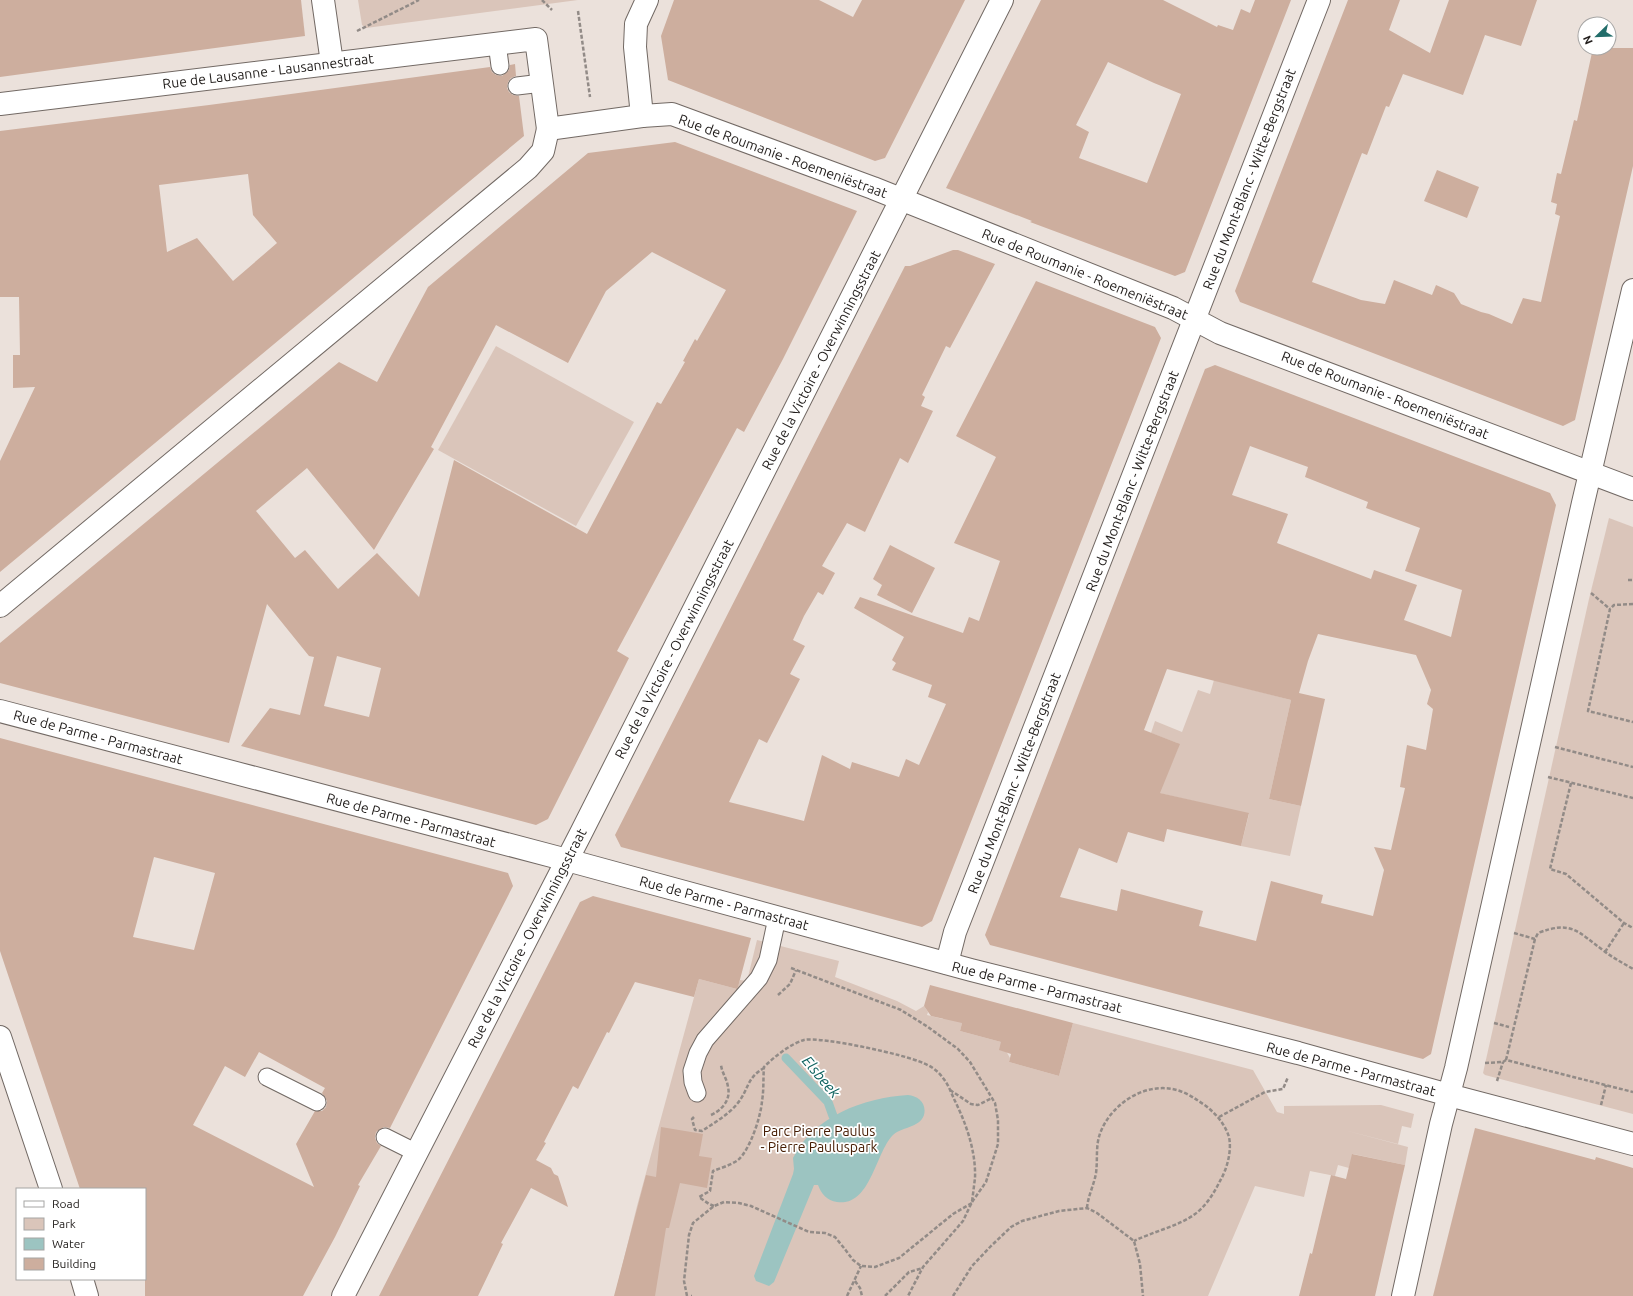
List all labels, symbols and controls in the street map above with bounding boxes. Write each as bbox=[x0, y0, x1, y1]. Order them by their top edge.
north arrow bbox=[1577, 16, 1617, 56]
text: N bbox=[1581, 34, 1595, 46]
street label: Rue de Lausanne - Lausannestraat bbox=[161, 50, 375, 92]
street label: Rue du Mont-Blanc - Witte-Bergstraat bbox=[1199, 66, 1299, 292]
street label: Rue de Roumanie - Roemeniëstraat bbox=[677, 111, 890, 201]
street label: Rue de Roumanie - Roemeniëstraat bbox=[980, 225, 1191, 323]
street label: Rue de la Victoire - Overwinningsstraat bbox=[758, 247, 884, 472]
street label: Rue de Roumanie - Roemeniëstraat bbox=[1279, 348, 1491, 442]
street label: Rue du Mont-Blanc - Witte-Bergstraat bbox=[1082, 368, 1182, 594]
street label: Rue de la Victoire - Overwinningsstraat bbox=[611, 536, 737, 761]
street label: Rue du Mont-Blanc - Witte-Bergstraat bbox=[964, 670, 1064, 896]
street label: Rue de Parme - Parmastraat bbox=[12, 707, 185, 767]
street label: Rue de Parme - Parmastraat bbox=[325, 790, 498, 850]
street label: Rue de la Victoire - Overwinningsstraat bbox=[464, 825, 590, 1050]
street label: Rue de Parme - Parmastraat bbox=[638, 873, 811, 933]
street label: Rue de Parme - Parmastraat bbox=[950, 958, 1124, 1016]
street label: Rue de Parme - Parmastraat bbox=[1265, 1039, 1438, 1099]
water label: Elsbeek bbox=[799, 1052, 844, 1101]
park label: Parc Pierre Paulus - Pierre Pauluspark bbox=[760, 1123, 878, 1155]
legend bbox=[16, 1188, 146, 1280]
text: Road bbox=[52, 1197, 80, 1210]
text: Park bbox=[52, 1217, 76, 1230]
text: Water bbox=[52, 1237, 85, 1250]
text: Building bbox=[52, 1257, 96, 1270]

